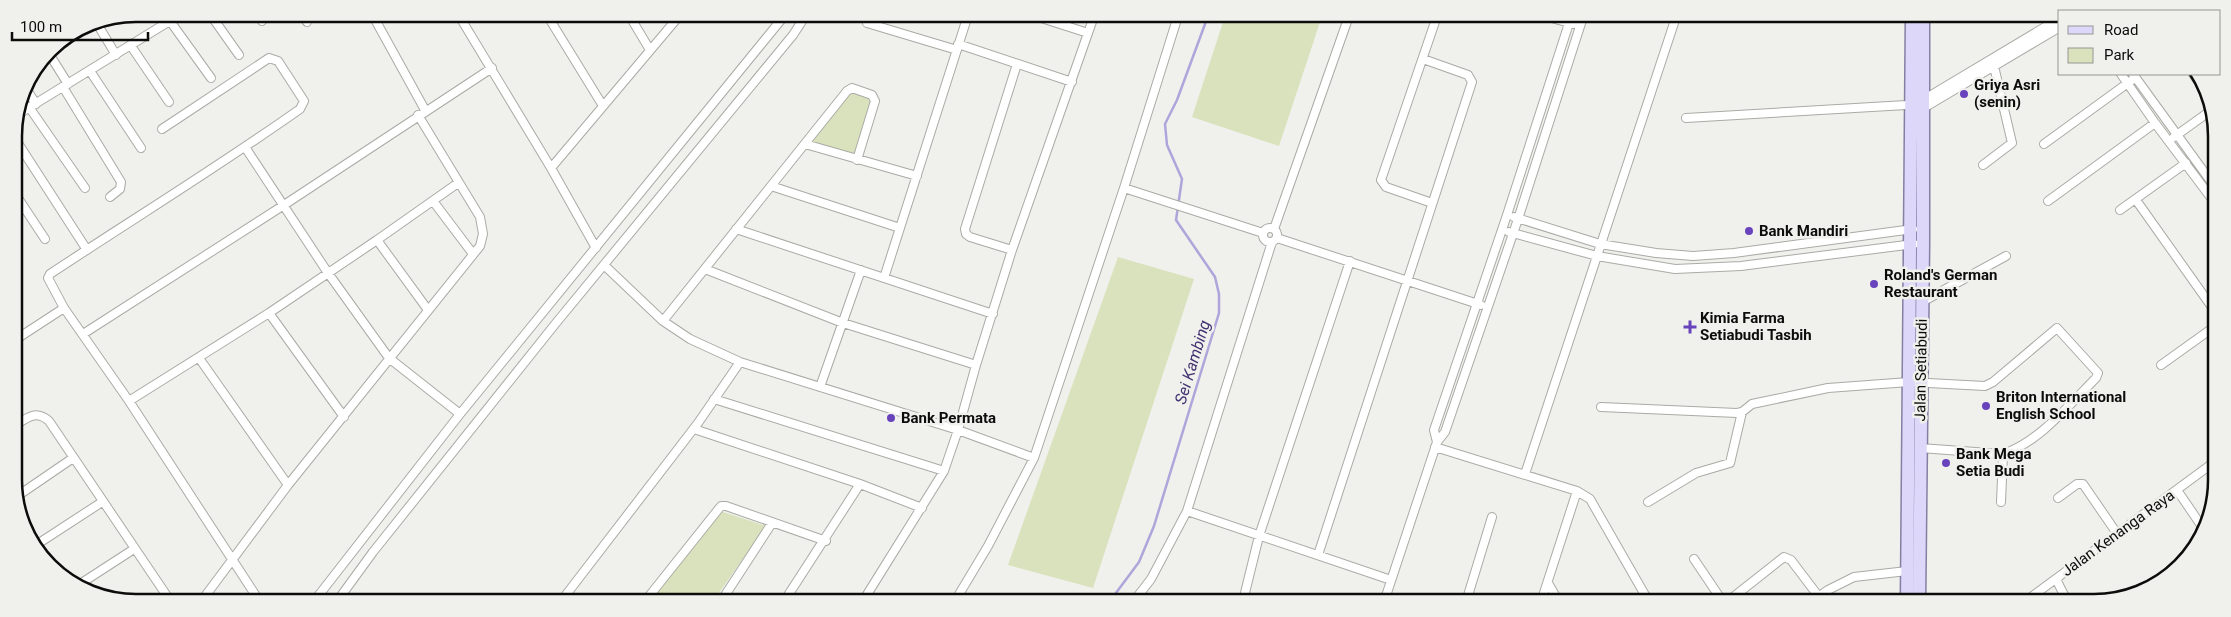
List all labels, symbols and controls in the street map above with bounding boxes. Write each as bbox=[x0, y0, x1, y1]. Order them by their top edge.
scale bar bbox=[12, 10, 149, 42]
legend bbox=[2058, 10, 2221, 75]
text: 100 m bbox=[20, 18, 62, 36]
text: Road bbox=[2104, 21, 2138, 39]
text: Park bbox=[2104, 46, 2135, 64]
place label: Griya Asri (senin) bbox=[1974, 76, 2040, 111]
marker: Griya Asri (senin) bbox=[1958, 88, 1970, 100]
place label: Bank Mandiri bbox=[1759, 222, 1848, 240]
marker: Bank Mandiri bbox=[1743, 225, 1755, 237]
place label: Roland's German Restaurant bbox=[1884, 266, 1997, 301]
marker: Roland's German Restaurant bbox=[1868, 278, 1880, 290]
place label: Kimia Farma Setiabudi Tasbih bbox=[1700, 309, 1812, 344]
water label: Sei Kambing bbox=[1171, 318, 1214, 406]
street label: Jalan Setiabudi bbox=[1911, 319, 1931, 421]
marker: Kimia Farma Setiabudi Tasbih bbox=[1684, 321, 1696, 333]
place label: Briton International English School bbox=[1996, 388, 2126, 423]
marker: Briton International English School bbox=[1980, 400, 1992, 412]
place label: Bank Permata bbox=[901, 409, 996, 427]
marker: Bank Permata bbox=[885, 412, 897, 424]
place label: Bank Mega Setia Budi bbox=[1956, 445, 2032, 480]
marker: Bank Mega Setia Budi bbox=[1940, 457, 1952, 469]
street label: Jalan Kenanga Raya bbox=[2058, 486, 2178, 580]

